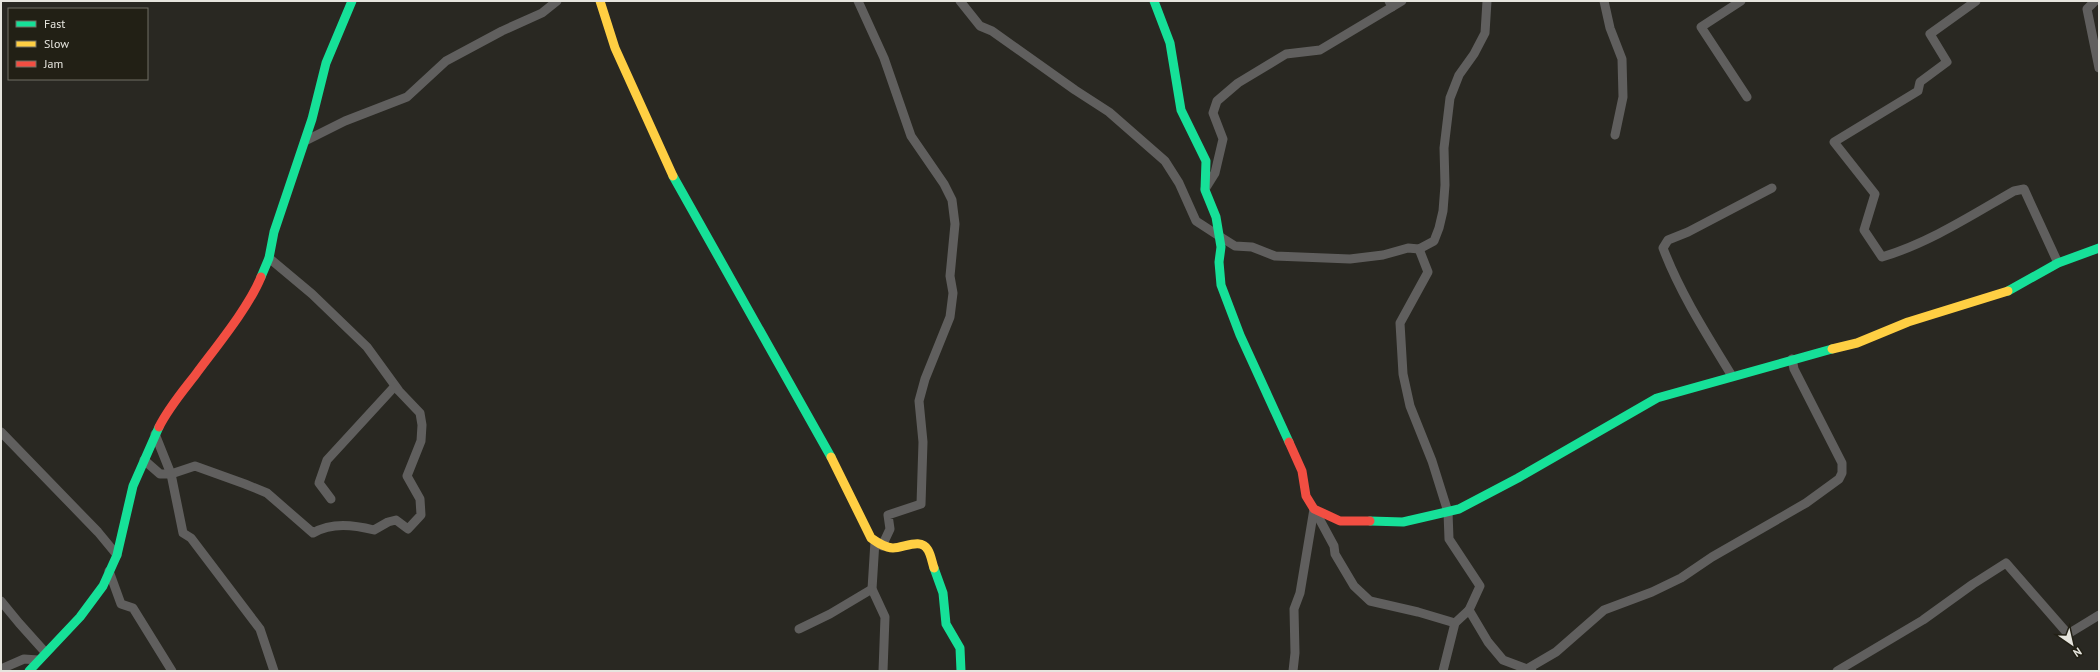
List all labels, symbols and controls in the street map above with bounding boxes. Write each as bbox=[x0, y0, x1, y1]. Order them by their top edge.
legend bbox=[8, 8, 148, 80]
text: Fast bbox=[44, 16, 65, 31]
text: Slow bbox=[44, 36, 69, 51]
text: Jam bbox=[43, 56, 63, 71]
north arrow bbox=[2052, 624, 2092, 664]
text: N bbox=[2071, 644, 2085, 660]

